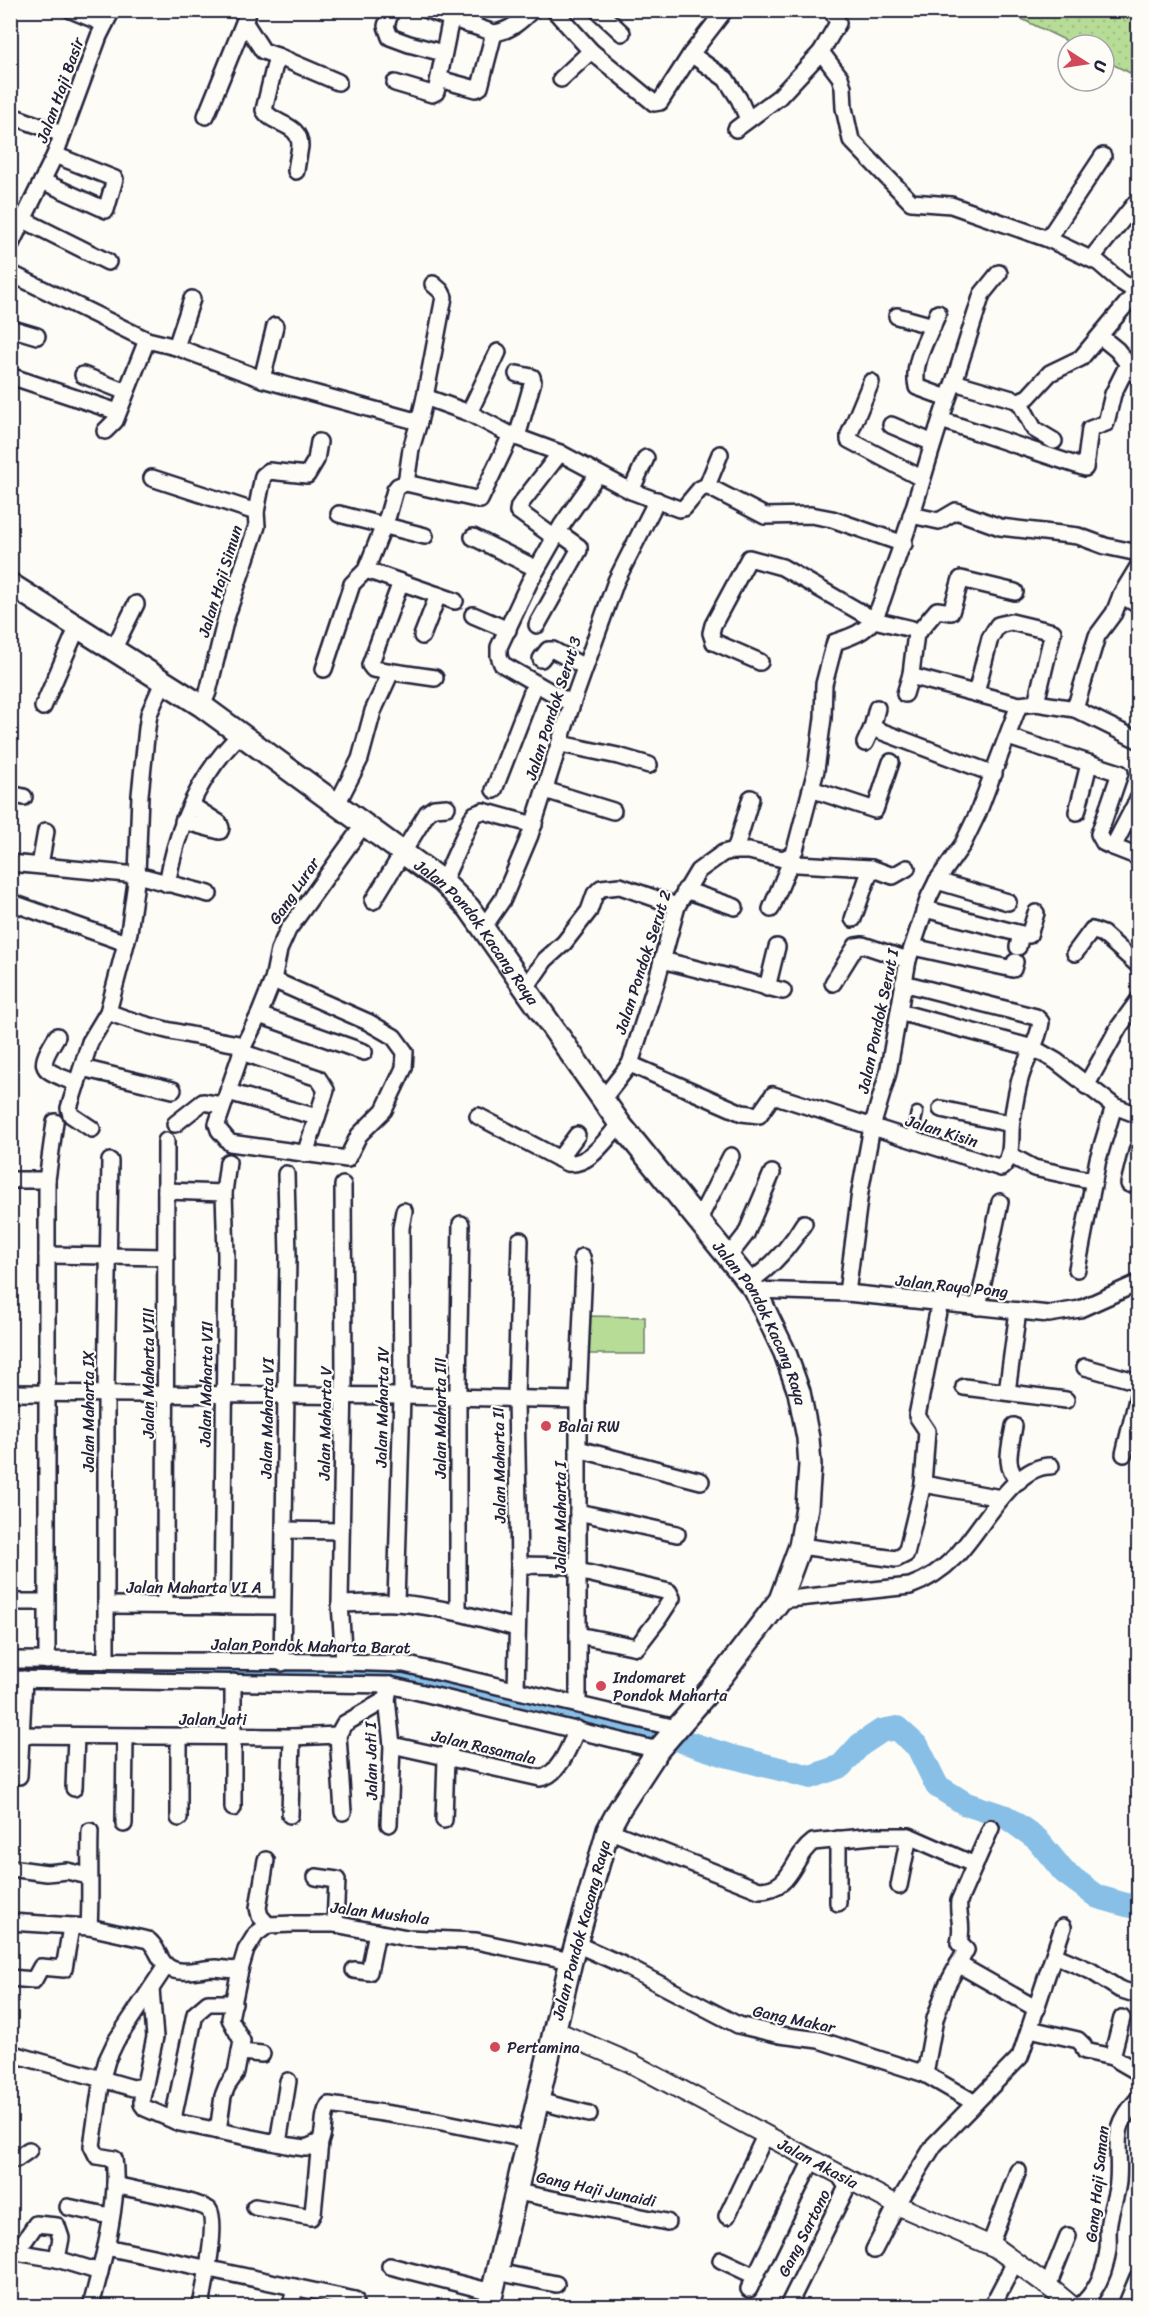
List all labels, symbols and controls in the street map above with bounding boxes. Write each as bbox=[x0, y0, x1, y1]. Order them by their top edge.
street label: Jalan Haji Basir bbox=[27, 32, 93, 148]
north arrow bbox=[1056, 33, 1116, 93]
text: U bbox=[1085, 58, 1115, 76]
street label: Jalan Haji Simun bbox=[189, 521, 251, 642]
street label: Jalan Pondok Serut 3 bbox=[516, 632, 590, 785]
street label: Gang Lurar bbox=[261, 850, 328, 931]
street label: Jalan Pondok Kacang Raya bbox=[407, 851, 548, 1012]
street label: Jalan Pondok Serut 2 bbox=[606, 886, 680, 1039]
street label: Jalan Pondok Serut I bbox=[848, 944, 908, 1097]
street label: Jalan Kisin bbox=[901, 1106, 982, 1156]
street label: Jalan Pondok Kacang Raya bbox=[705, 1233, 816, 1409]
street label: Jalan Raya Pong bbox=[893, 1266, 1010, 1306]
street label: Jalan Maharta VIII bbox=[134, 1308, 163, 1439]
street label: Jalan Maharta VII bbox=[190, 1321, 222, 1448]
street label: Jalan Maharta IV bbox=[366, 1346, 398, 1469]
street label: Jalan Maharta IX bbox=[74, 1350, 103, 1473]
street label: Jalan Maharta VI bbox=[251, 1356, 283, 1480]
street label: Jalan Maharta III bbox=[426, 1357, 455, 1479]
street label: Jalan Maharta V bbox=[309, 1365, 341, 1481]
street label: Jalan Maharta II bbox=[483, 1407, 515, 1524]
place label: Balai RW bbox=[558, 1412, 620, 1441]
marker: Balai RW bbox=[539, 1419, 553, 1433]
street label: Jalan Maharta I bbox=[546, 1460, 575, 1574]
street label: Jalan Maharta VI A bbox=[125, 1573, 262, 1602]
street label: Jalan Pondok Maharta Barat bbox=[210, 1630, 411, 1662]
place label: Indomaret Pondok Maharta bbox=[612, 1663, 728, 1710]
marker: Indomaret Pondok Maharta bbox=[594, 1679, 608, 1693]
street label: Jalan Jati bbox=[178, 1705, 247, 1734]
street label: Jalan Jati I bbox=[356, 1720, 386, 1801]
street label: Jalan Rasamala bbox=[428, 1721, 539, 1773]
street label: Jalan Pondok Kacang Raya bbox=[543, 1836, 619, 2024]
street label: Jalan Mushola bbox=[328, 1892, 432, 1934]
street label: Gang Makar bbox=[750, 1996, 839, 2042]
place label: Pertamina bbox=[507, 2033, 580, 2062]
marker: Pertamina bbox=[488, 2040, 502, 2054]
street label: Gang Haji Saman bbox=[1076, 2124, 1118, 2244]
street label: Jalan Akasia bbox=[772, 2129, 865, 2197]
street label: Gang Haji Junaidi bbox=[534, 2162, 659, 2216]
street label: Gang Sartono bbox=[769, 2184, 839, 2282]

